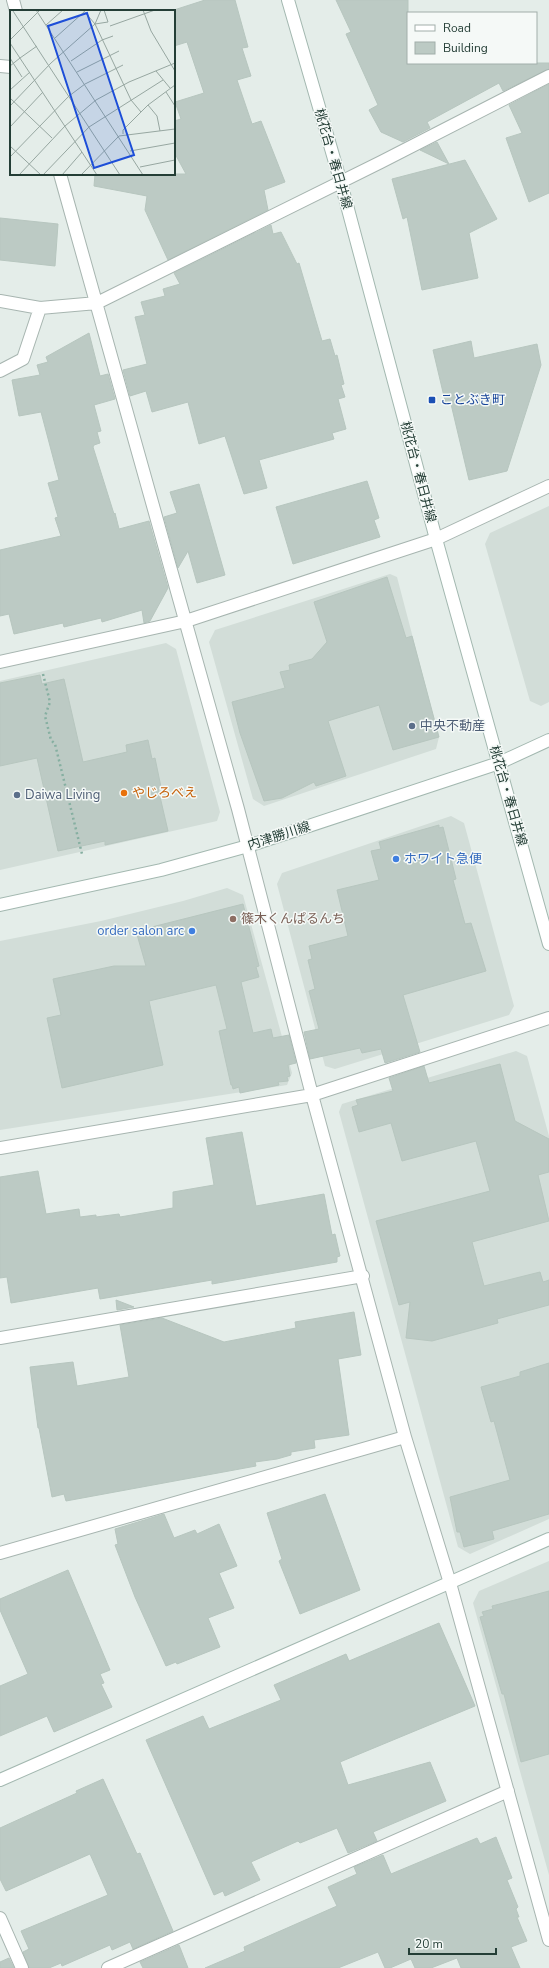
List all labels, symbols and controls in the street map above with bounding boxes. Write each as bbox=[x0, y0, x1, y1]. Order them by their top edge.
inset map bbox=[10, 10, 175, 175]
legend bbox=[407, 12, 537, 64]
text: Road bbox=[443, 20, 471, 36]
text: Building bbox=[443, 40, 488, 56]
street label: 桃花台・春日井線 bbox=[310, 107, 356, 211]
place label: ことぶき町 bbox=[440, 391, 505, 409]
marker: ことぶき町 bbox=[427, 395, 437, 405]
street label: 桃花台・春日井線 bbox=[396, 419, 440, 525]
place label: 中央不動産 bbox=[420, 717, 485, 735]
marker: 中央不動産 bbox=[407, 721, 417, 731]
street label: 桃花台・春日井線 bbox=[485, 744, 531, 848]
place label: やじろべえ bbox=[132, 784, 197, 802]
place label: Daiwa Living bbox=[25, 786, 100, 804]
marker: やじろべえ bbox=[119, 788, 129, 798]
marker: Daiwa Living bbox=[12, 790, 22, 800]
street label: 内津勝川線 bbox=[245, 817, 313, 855]
place label: ホワイト急便 bbox=[404, 850, 482, 868]
marker: ホワイト急便 bbox=[391, 854, 401, 864]
place label: 篠木くんぱるんち bbox=[241, 910, 345, 928]
marker: 篠木くんぱるんち bbox=[228, 914, 238, 924]
place label: order salon arc bbox=[97, 922, 184, 940]
marker: order salon arc bbox=[187, 926, 197, 936]
scale bar bbox=[409, 1930, 496, 1956]
text: 20 m bbox=[415, 1936, 443, 1952]

